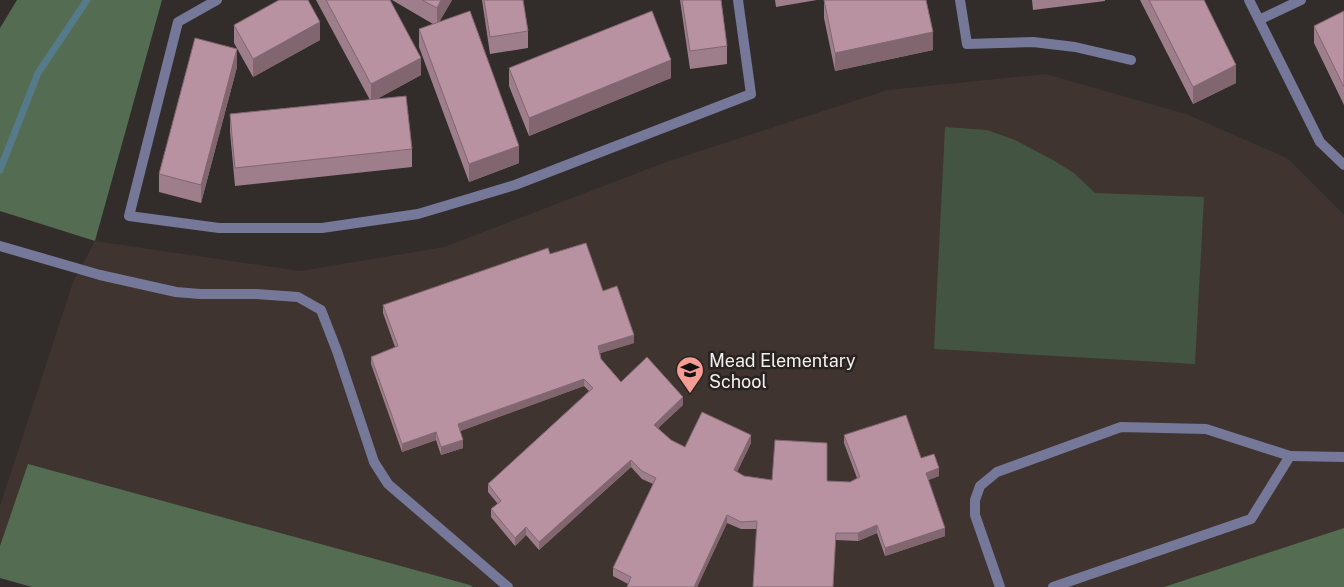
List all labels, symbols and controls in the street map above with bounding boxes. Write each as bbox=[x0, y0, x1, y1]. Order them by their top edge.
place label: Mead Elementary School bbox=[709, 350, 856, 392]
school or university icon: Mead Elementary School bbox=[675, 355, 705, 394]

